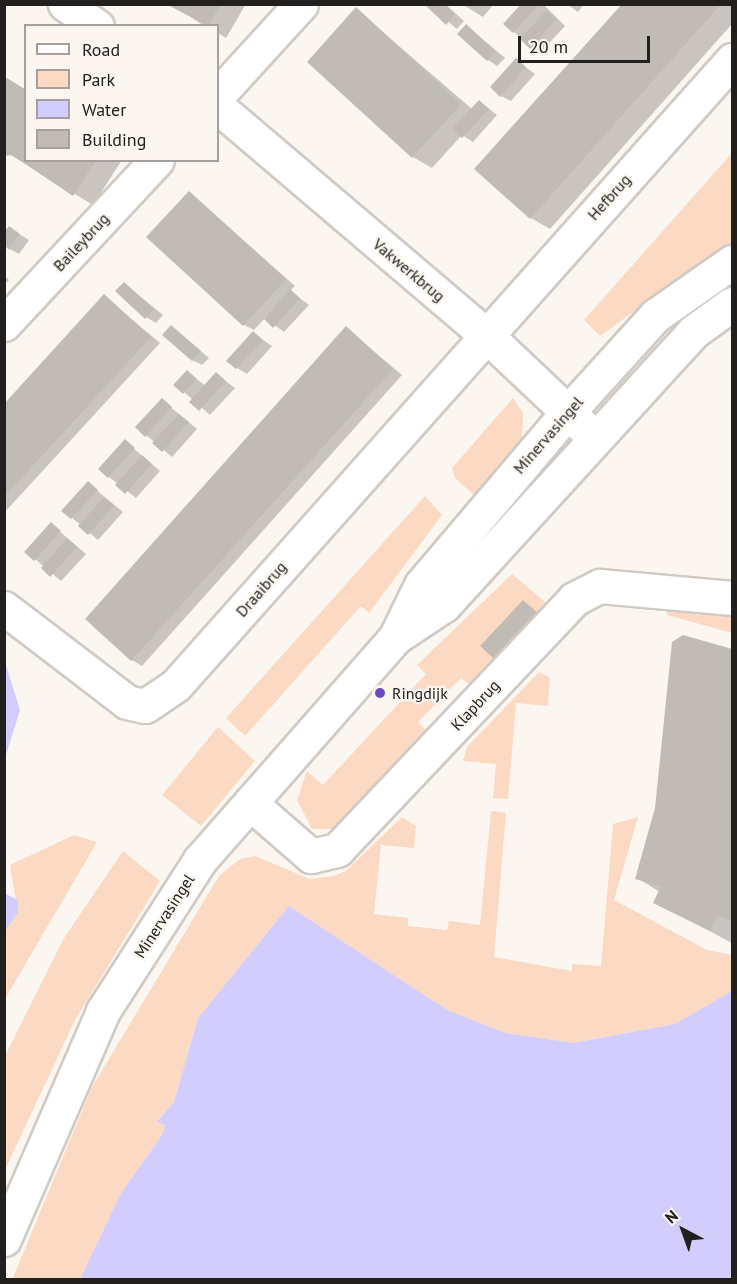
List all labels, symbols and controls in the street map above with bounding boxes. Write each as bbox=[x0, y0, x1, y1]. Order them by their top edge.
legend bbox=[24, 24, 219, 162]
scale bar bbox=[521, 24, 653, 62]
text: 20 m bbox=[529, 35, 568, 58]
text: Road bbox=[82, 38, 120, 61]
text: Park bbox=[82, 68, 115, 91]
text: Water bbox=[82, 98, 126, 121]
text: Building bbox=[82, 128, 146, 151]
street label: Hefbrug bbox=[583, 170, 635, 224]
street label: Baileybrug bbox=[49, 209, 113, 275]
street label: Vakwerkbrug bbox=[369, 234, 449, 306]
street label: Minervasingel bbox=[509, 392, 587, 478]
street label: Draaibrug bbox=[232, 557, 290, 621]
street label: Klapbrug bbox=[447, 676, 503, 734]
place label: Ringdijk bbox=[392, 683, 448, 703]
marker: Ringdijk bbox=[373, 686, 387, 700]
street label: Minervasingel bbox=[130, 870, 198, 962]
north arrow bbox=[653, 1200, 713, 1260]
text: N bbox=[661, 1205, 682, 1227]

